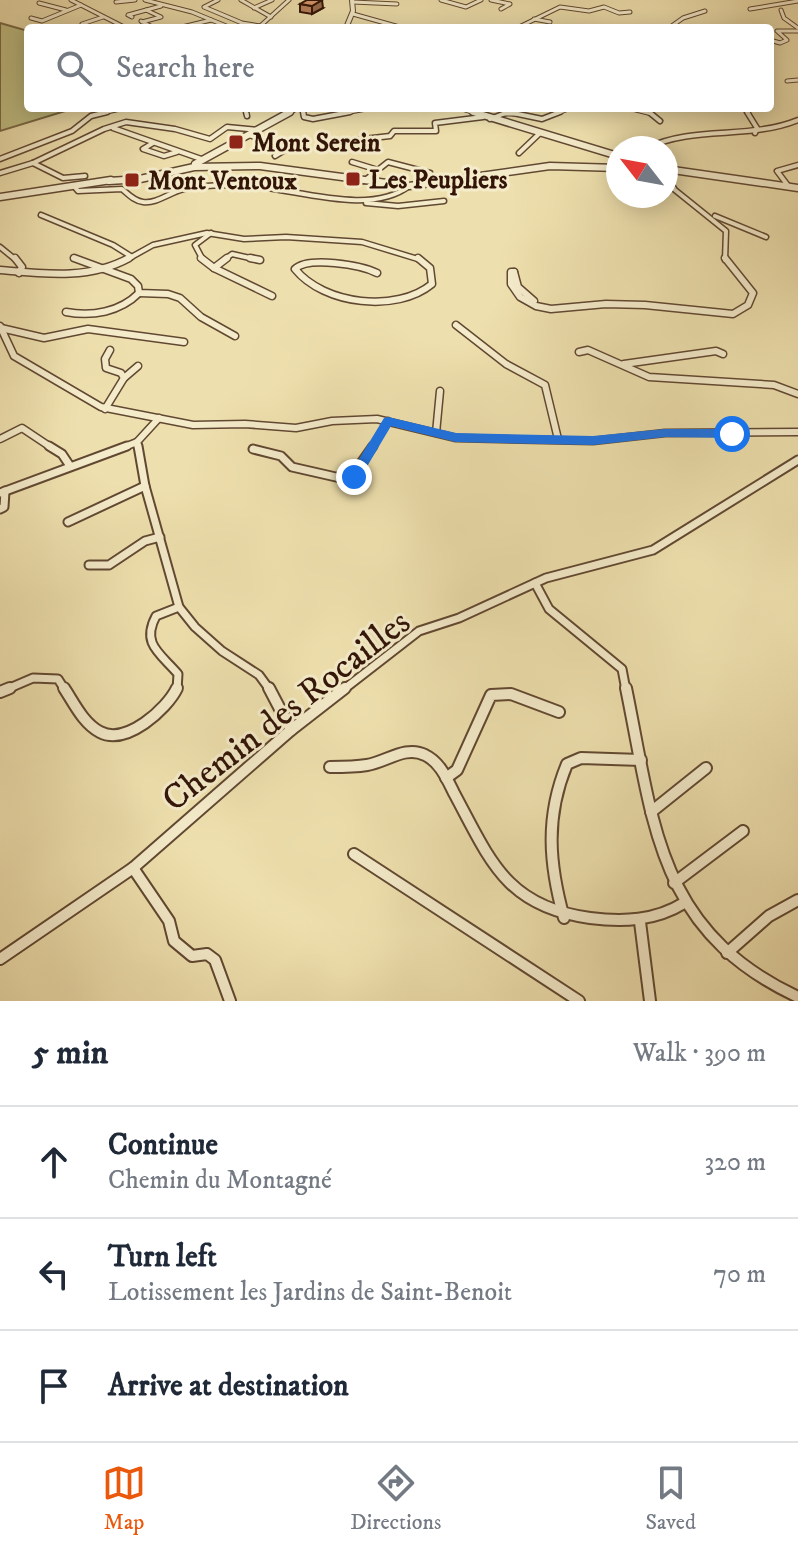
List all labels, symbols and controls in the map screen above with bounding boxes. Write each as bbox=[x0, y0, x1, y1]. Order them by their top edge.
search box bbox=[24, 24, 774, 112]
icon: search bbox=[52, 46, 96, 90]
text: Search here bbox=[116, 50, 255, 87]
place label: Mont Serein bbox=[252, 127, 381, 160]
marker: Mont Serein bbox=[227, 133, 245, 151]
north arrow bbox=[606, 136, 678, 208]
place label: Les Peupliers bbox=[369, 164, 508, 197]
place label: Mont Ventoux bbox=[148, 165, 297, 198]
marker: Les Peupliers bbox=[344, 170, 362, 188]
marker: Mont Ventoux bbox=[123, 171, 141, 189]
route start bbox=[714, 416, 750, 452]
route end bbox=[336, 459, 372, 495]
street label: Chemin des Rocailles bbox=[153, 600, 420, 822]
text: 5 min bbox=[32, 1032, 108, 1074]
text: Walk · 390 m bbox=[633, 1037, 766, 1070]
text: Continue bbox=[108, 1127, 218, 1164]
icon: ahead bbox=[32, 1140, 76, 1184]
text: 320 m bbox=[704, 1146, 766, 1179]
text: Chemin du Montagné bbox=[108, 1164, 332, 1197]
text: Turn left bbox=[108, 1239, 217, 1276]
icon: left bbox=[32, 1252, 76, 1296]
text: 70 m bbox=[713, 1258, 766, 1291]
text: Lotissement les Jardins de Saint-Benoit bbox=[108, 1276, 512, 1309]
icon: arrive bbox=[32, 1364, 76, 1408]
text: Arrive at destination bbox=[108, 1368, 349, 1405]
tab: Map bbox=[102, 1461, 146, 1536]
tab: Directions bbox=[350, 1461, 441, 1536]
tab: Saved bbox=[645, 1461, 696, 1536]

